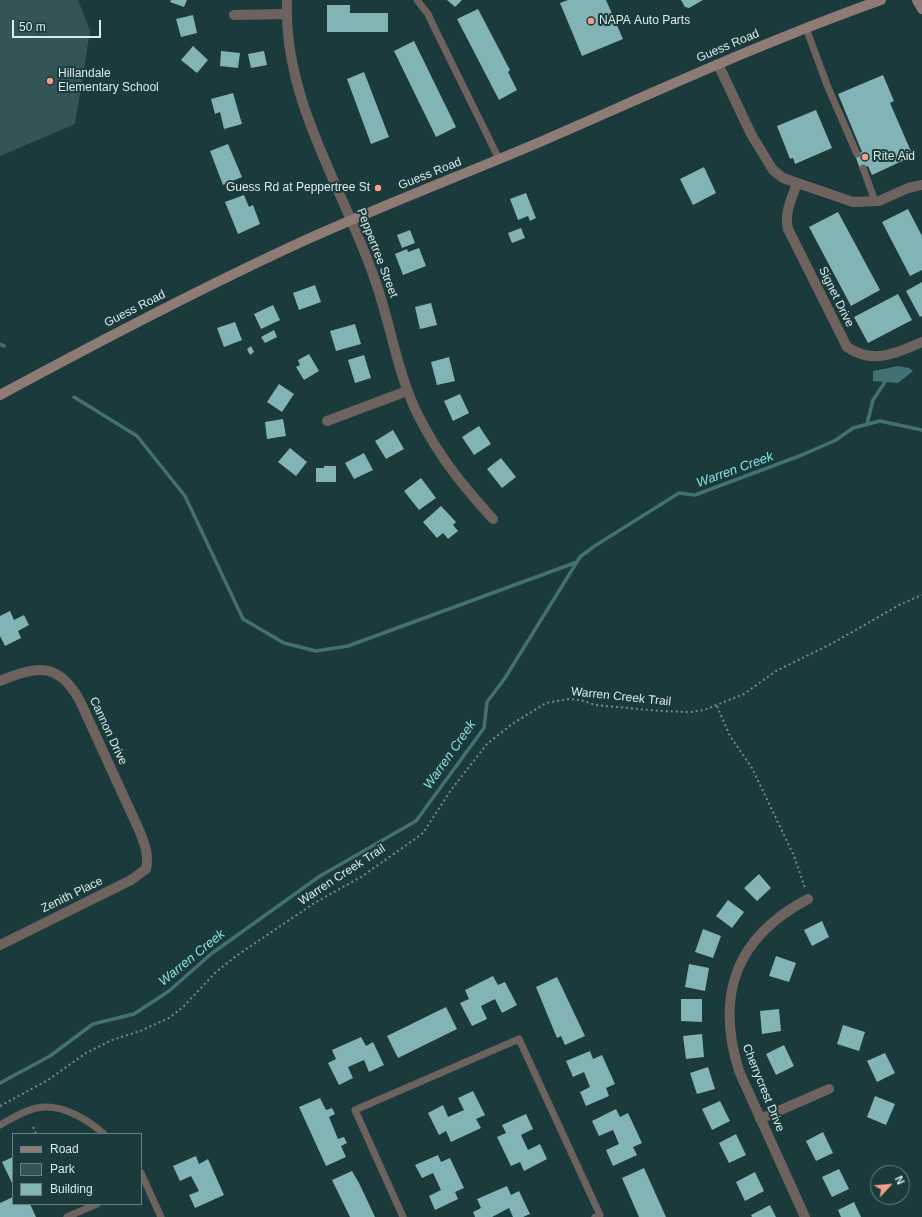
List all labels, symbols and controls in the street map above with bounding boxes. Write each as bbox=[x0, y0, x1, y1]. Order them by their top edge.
scale bar bbox=[14, 12, 103, 38]
place label: NAPA Auto Parts bbox=[599, 14, 690, 28]
marker: NAPA Auto Parts bbox=[586, 16, 596, 26]
text: 50 m bbox=[19, 20, 46, 34]
street label: Guess Road bbox=[694, 26, 762, 66]
place label: Hillandale Elementary School bbox=[58, 67, 159, 95]
marker: Hillandale Elementary School bbox=[45, 76, 55, 86]
place label: Rite Aid bbox=[873, 150, 915, 164]
marker: Rite Aid bbox=[860, 152, 870, 162]
street label: Guess Road bbox=[396, 155, 464, 193]
place label: Guess Rd at Peppertree St bbox=[226, 181, 370, 195]
marker: Guess Rd at Peppertree St bbox=[373, 183, 383, 193]
street label: Peppertree Street bbox=[353, 206, 401, 300]
street label: Signet Drive bbox=[815, 264, 857, 330]
street label: Guess Road bbox=[102, 287, 168, 331]
water label: Warren Creek bbox=[694, 449, 776, 491]
street label: Warren Creek Trail bbox=[570, 685, 672, 709]
street label: Cannon Drive bbox=[86, 695, 130, 767]
water label: Warren Creek bbox=[420, 717, 480, 793]
street label: Warren Creek Trail bbox=[296, 842, 388, 908]
street label: Zenith Place bbox=[39, 874, 105, 916]
water label: Warren Creek bbox=[156, 927, 228, 989]
street label: Cherrycrest Drive bbox=[739, 1042, 787, 1134]
legend bbox=[12, 1133, 142, 1205]
text: Road bbox=[50, 1142, 79, 1156]
text: Park bbox=[50, 1162, 75, 1176]
north arrow bbox=[870, 1165, 910, 1205]
text: N bbox=[893, 1174, 907, 1186]
text: Building bbox=[50, 1182, 93, 1196]

